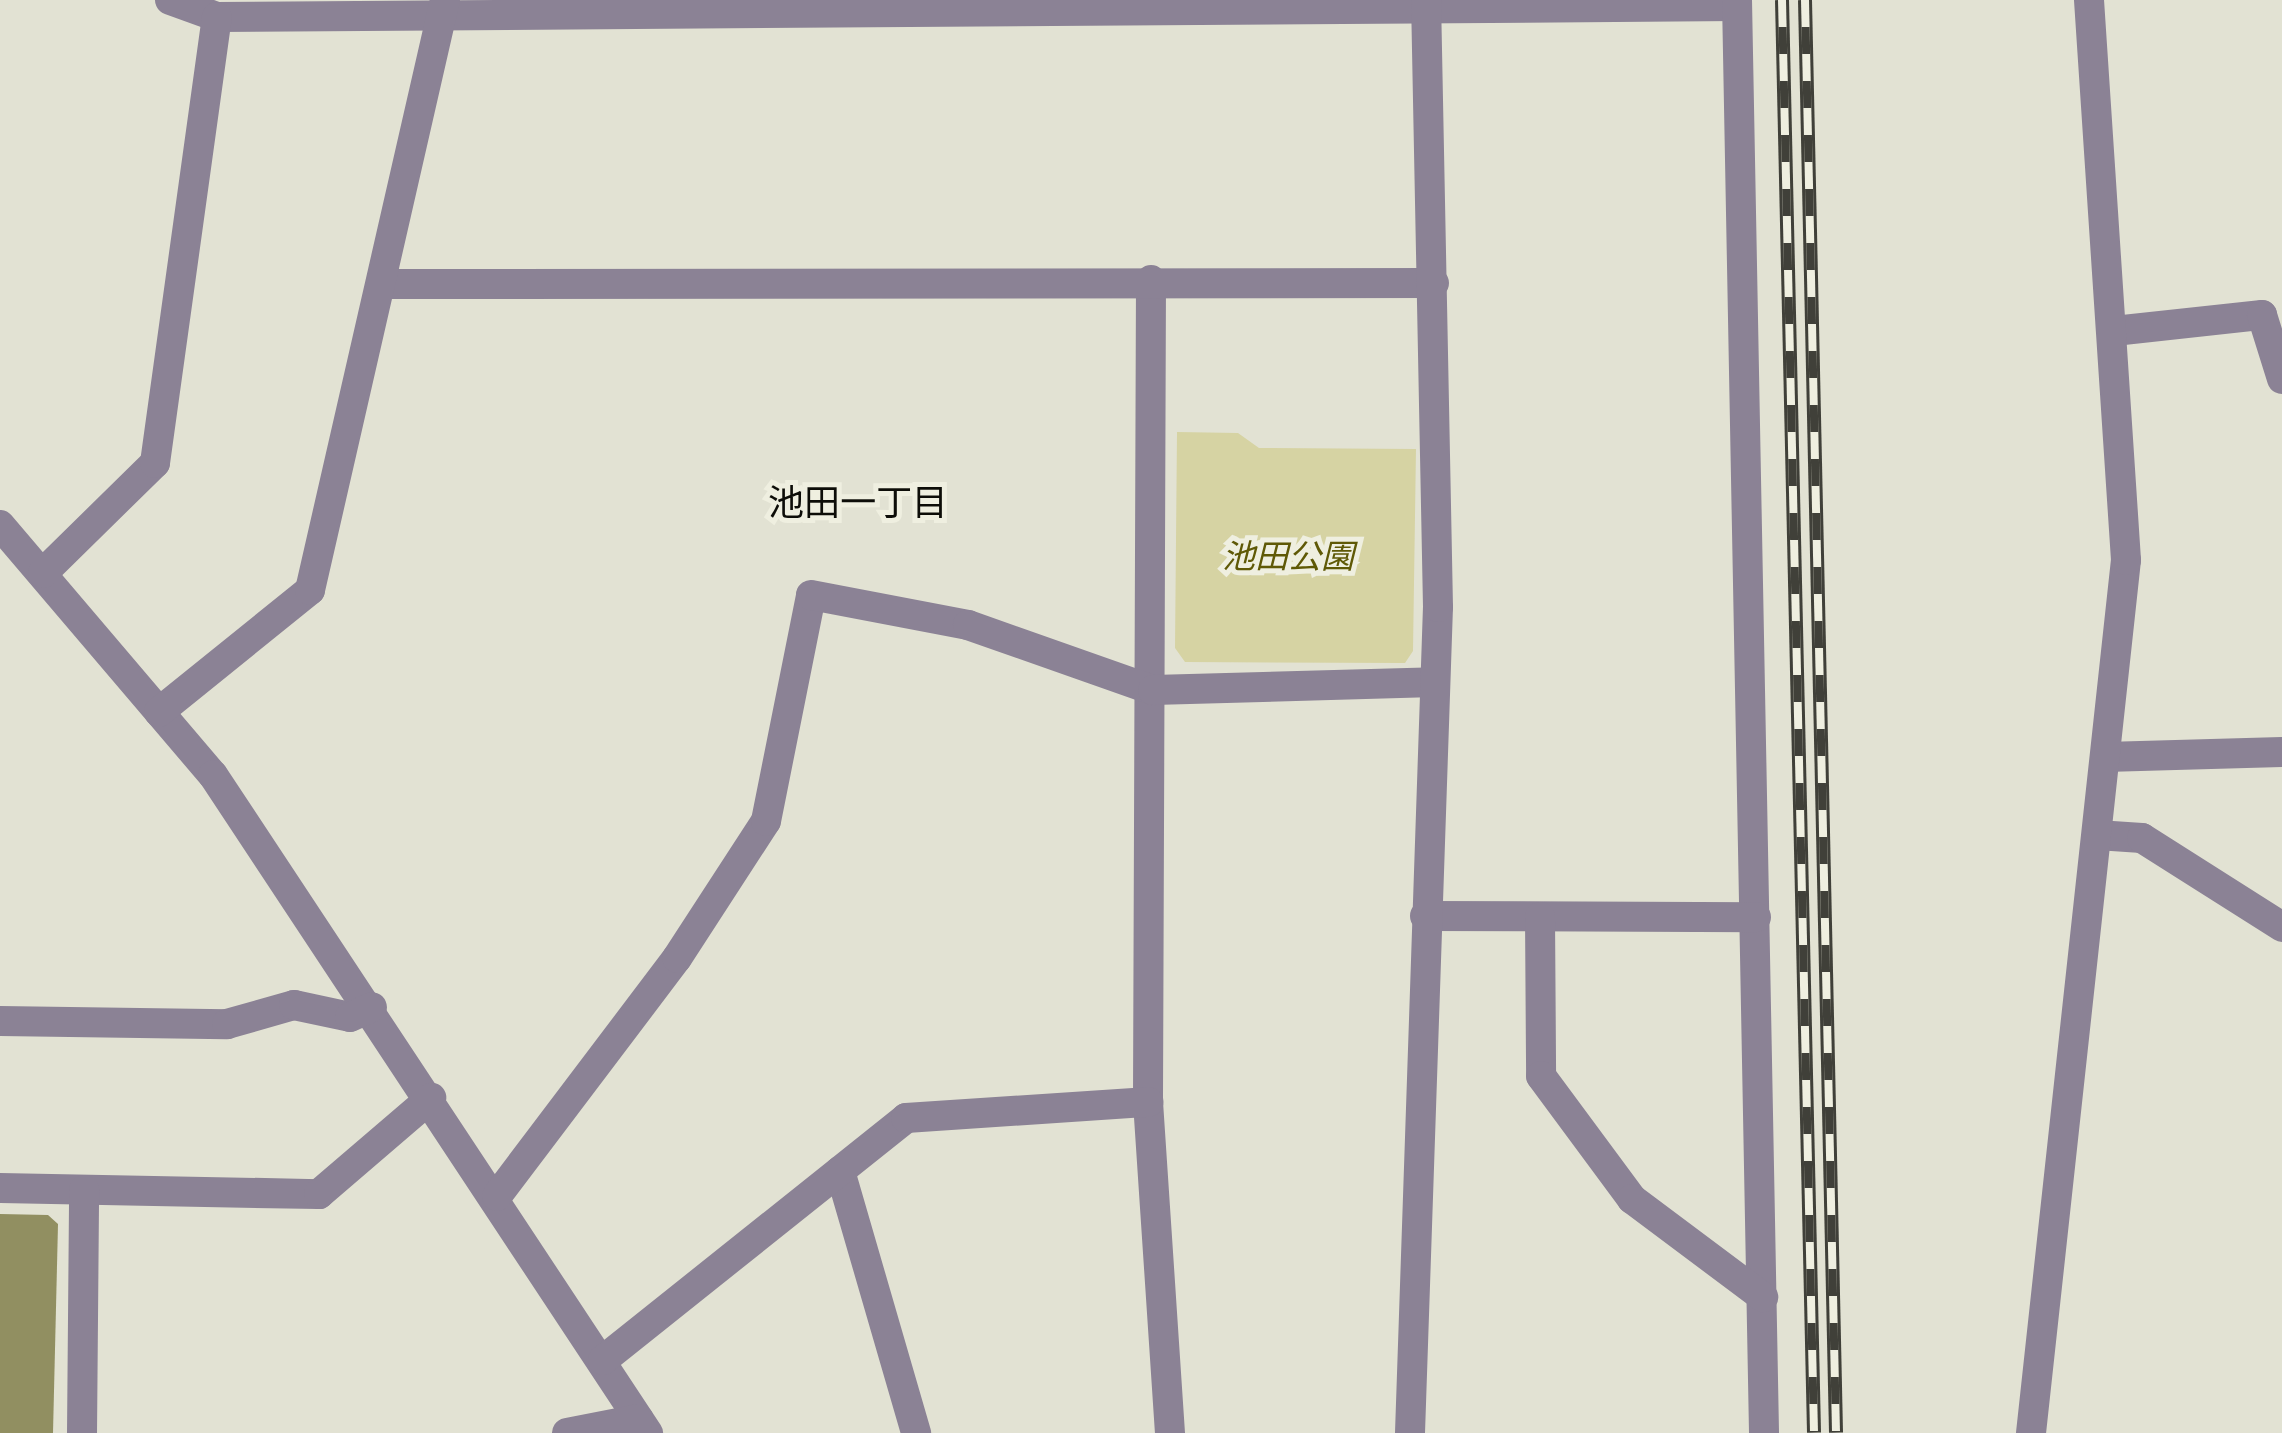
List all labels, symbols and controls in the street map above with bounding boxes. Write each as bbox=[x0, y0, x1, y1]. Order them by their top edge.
district label: 池田一丁目 bbox=[768, 478, 948, 522]
park label: 池田公園 bbox=[1222, 535, 1354, 575]

